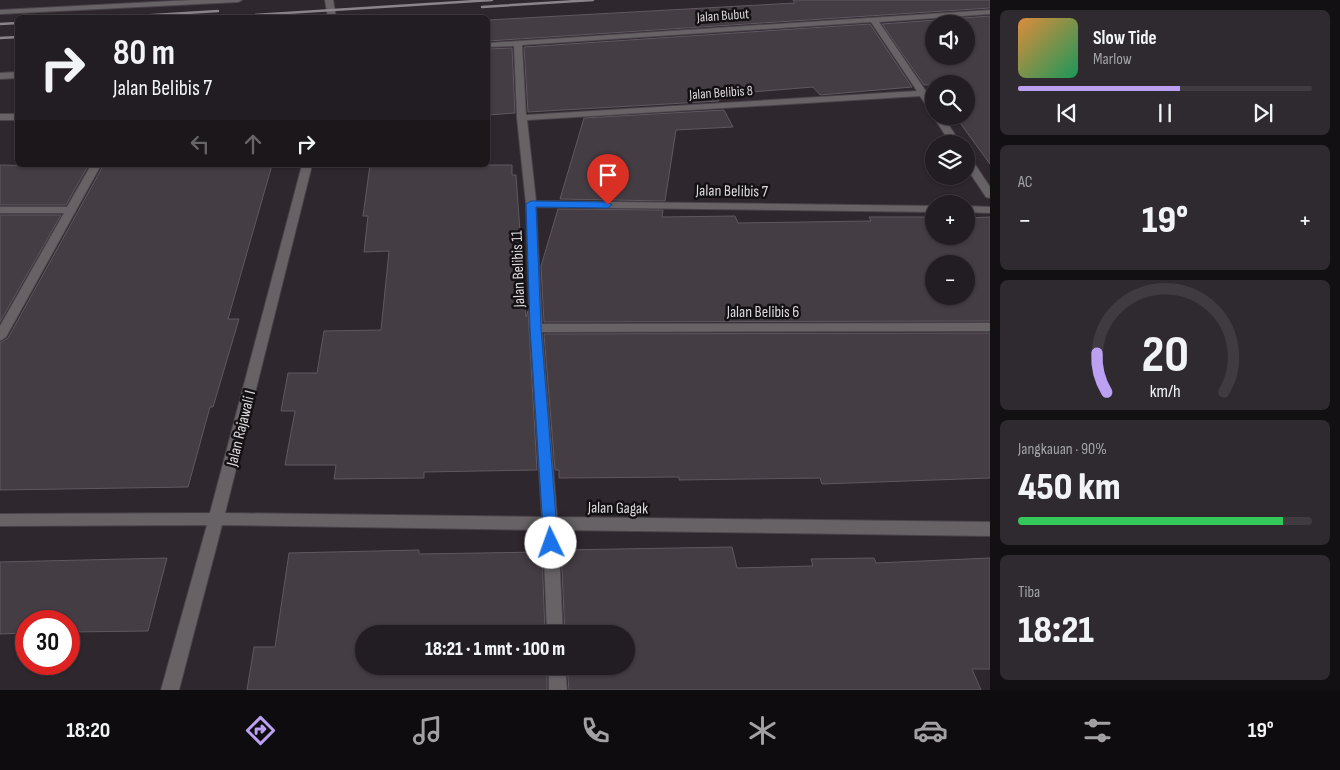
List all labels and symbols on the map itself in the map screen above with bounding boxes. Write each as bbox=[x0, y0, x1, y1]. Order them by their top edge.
street label: Jalan Bubut bbox=[695, 5, 750, 26]
street label: Jalan Belibis 8 bbox=[688, 82, 753, 103]
pin bbox=[587, 154, 629, 205]
street label: Jalan Belibis 7 bbox=[695, 181, 769, 202]
street label: Jalan Belibis 11 bbox=[508, 230, 529, 309]
street label: Jalan Belibis 6 bbox=[726, 303, 799, 322]
street label: Jalan Rajawali I bbox=[223, 389, 260, 469]
street label: Jalan Gagak bbox=[587, 498, 648, 519]
position arrow bbox=[524, 516, 576, 568]
speed limit sign: 30 bbox=[15, 610, 80, 675]

